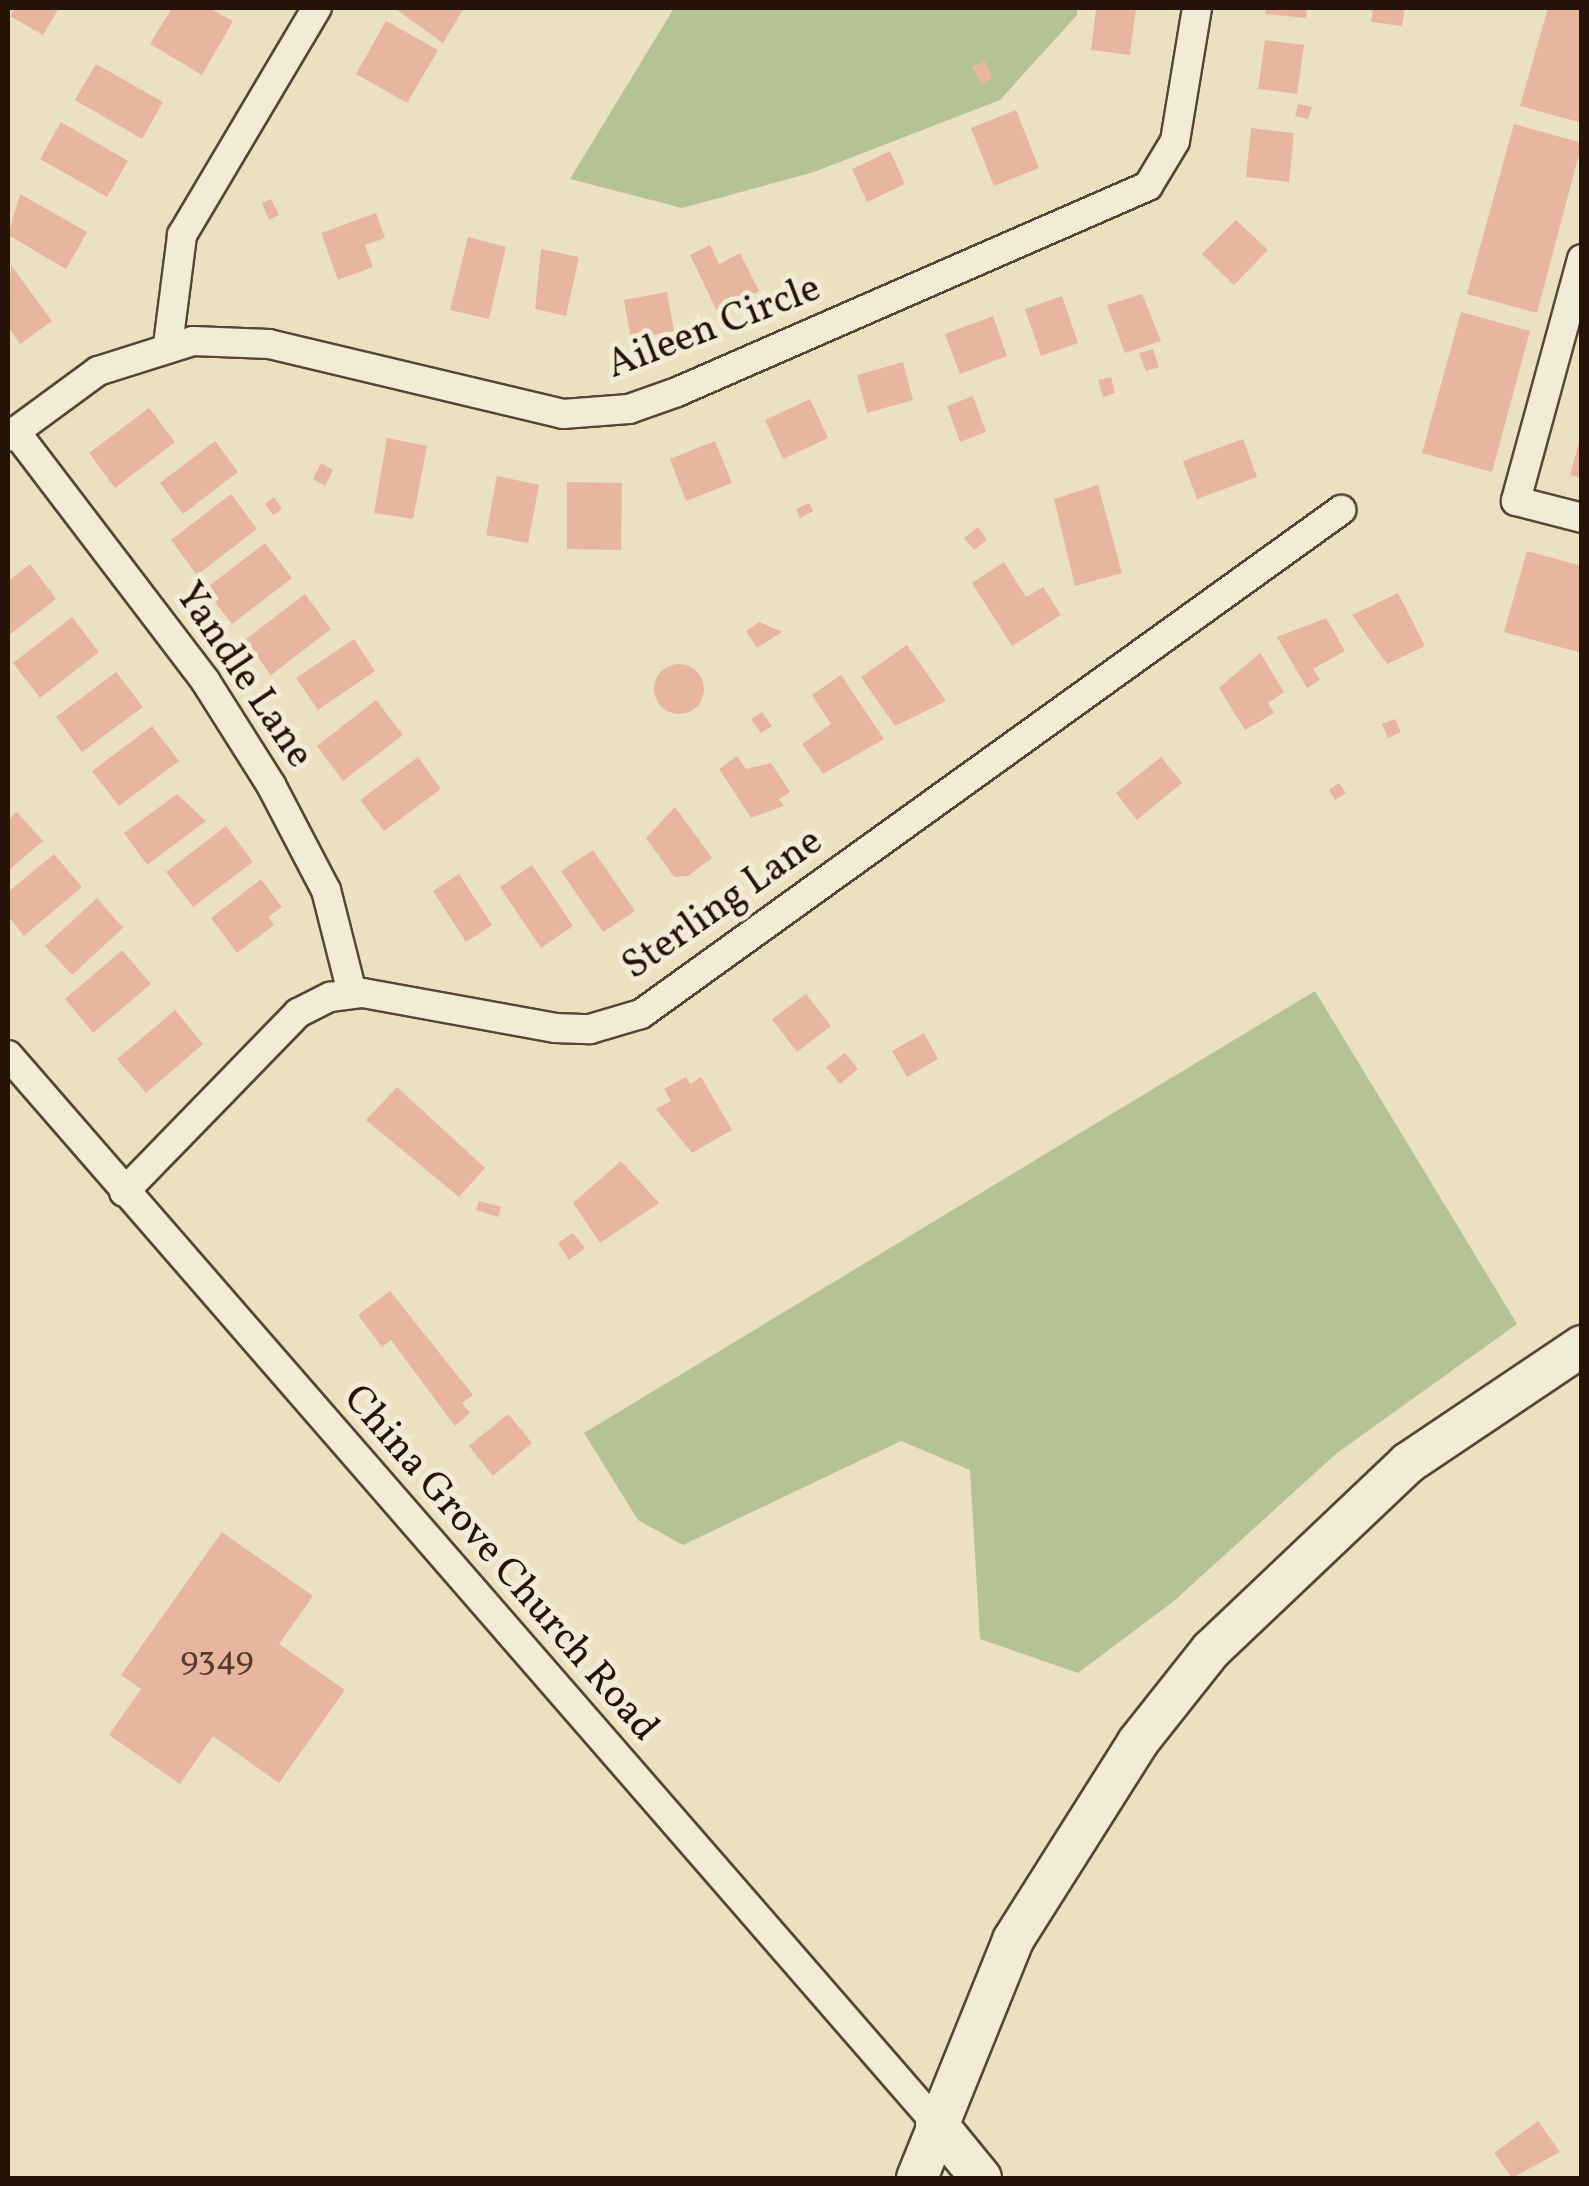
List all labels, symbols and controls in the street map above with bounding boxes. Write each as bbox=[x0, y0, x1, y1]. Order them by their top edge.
street label: Aileen Circle bbox=[601, 265, 827, 391]
street label: Yandle Lane bbox=[164, 574, 322, 778]
street label: Sterling Lane bbox=[614, 819, 832, 991]
street label: China Grove Church Road bbox=[332, 1376, 668, 1752]
house number: 9349 bbox=[180, 1639, 254, 1681]

